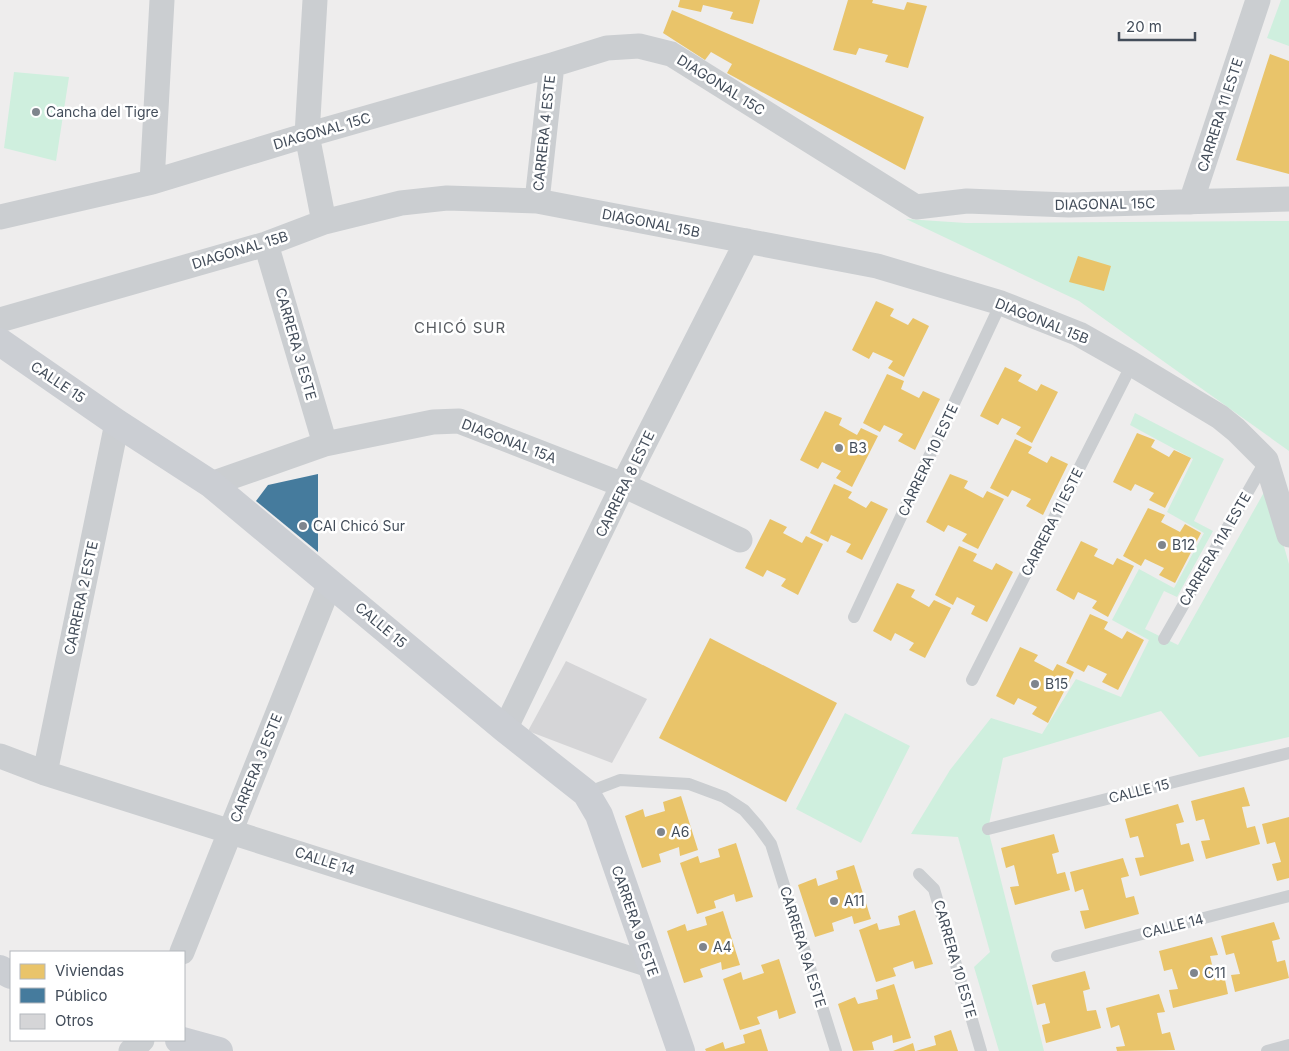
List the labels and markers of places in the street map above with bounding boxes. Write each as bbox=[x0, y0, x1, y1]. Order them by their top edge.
place label: Cancha del Tigre bbox=[46, 103, 159, 120]
marker: Cancha del Tigre bbox=[30, 106, 42, 118]
place label: B3 bbox=[849, 439, 867, 456]
marker: B3 bbox=[833, 442, 845, 454]
place label: CAI Chicó Sur bbox=[313, 517, 405, 534]
marker: CAI Chicó Sur bbox=[297, 520, 309, 532]
place label: B12 bbox=[1172, 536, 1195, 553]
marker: B12 bbox=[1156, 539, 1168, 551]
place label: B15 bbox=[1045, 675, 1068, 692]
marker: B15 bbox=[1029, 678, 1041, 690]
place label: A6 bbox=[671, 823, 689, 840]
marker: A6 bbox=[655, 826, 667, 838]
place label: A11 bbox=[844, 892, 865, 909]
marker: A11 bbox=[828, 895, 840, 907]
place label: A4 bbox=[713, 938, 732, 955]
marker: A4 bbox=[697, 941, 709, 953]
place label: C11 bbox=[1204, 964, 1226, 981]
marker: C11 bbox=[1188, 967, 1200, 979]

